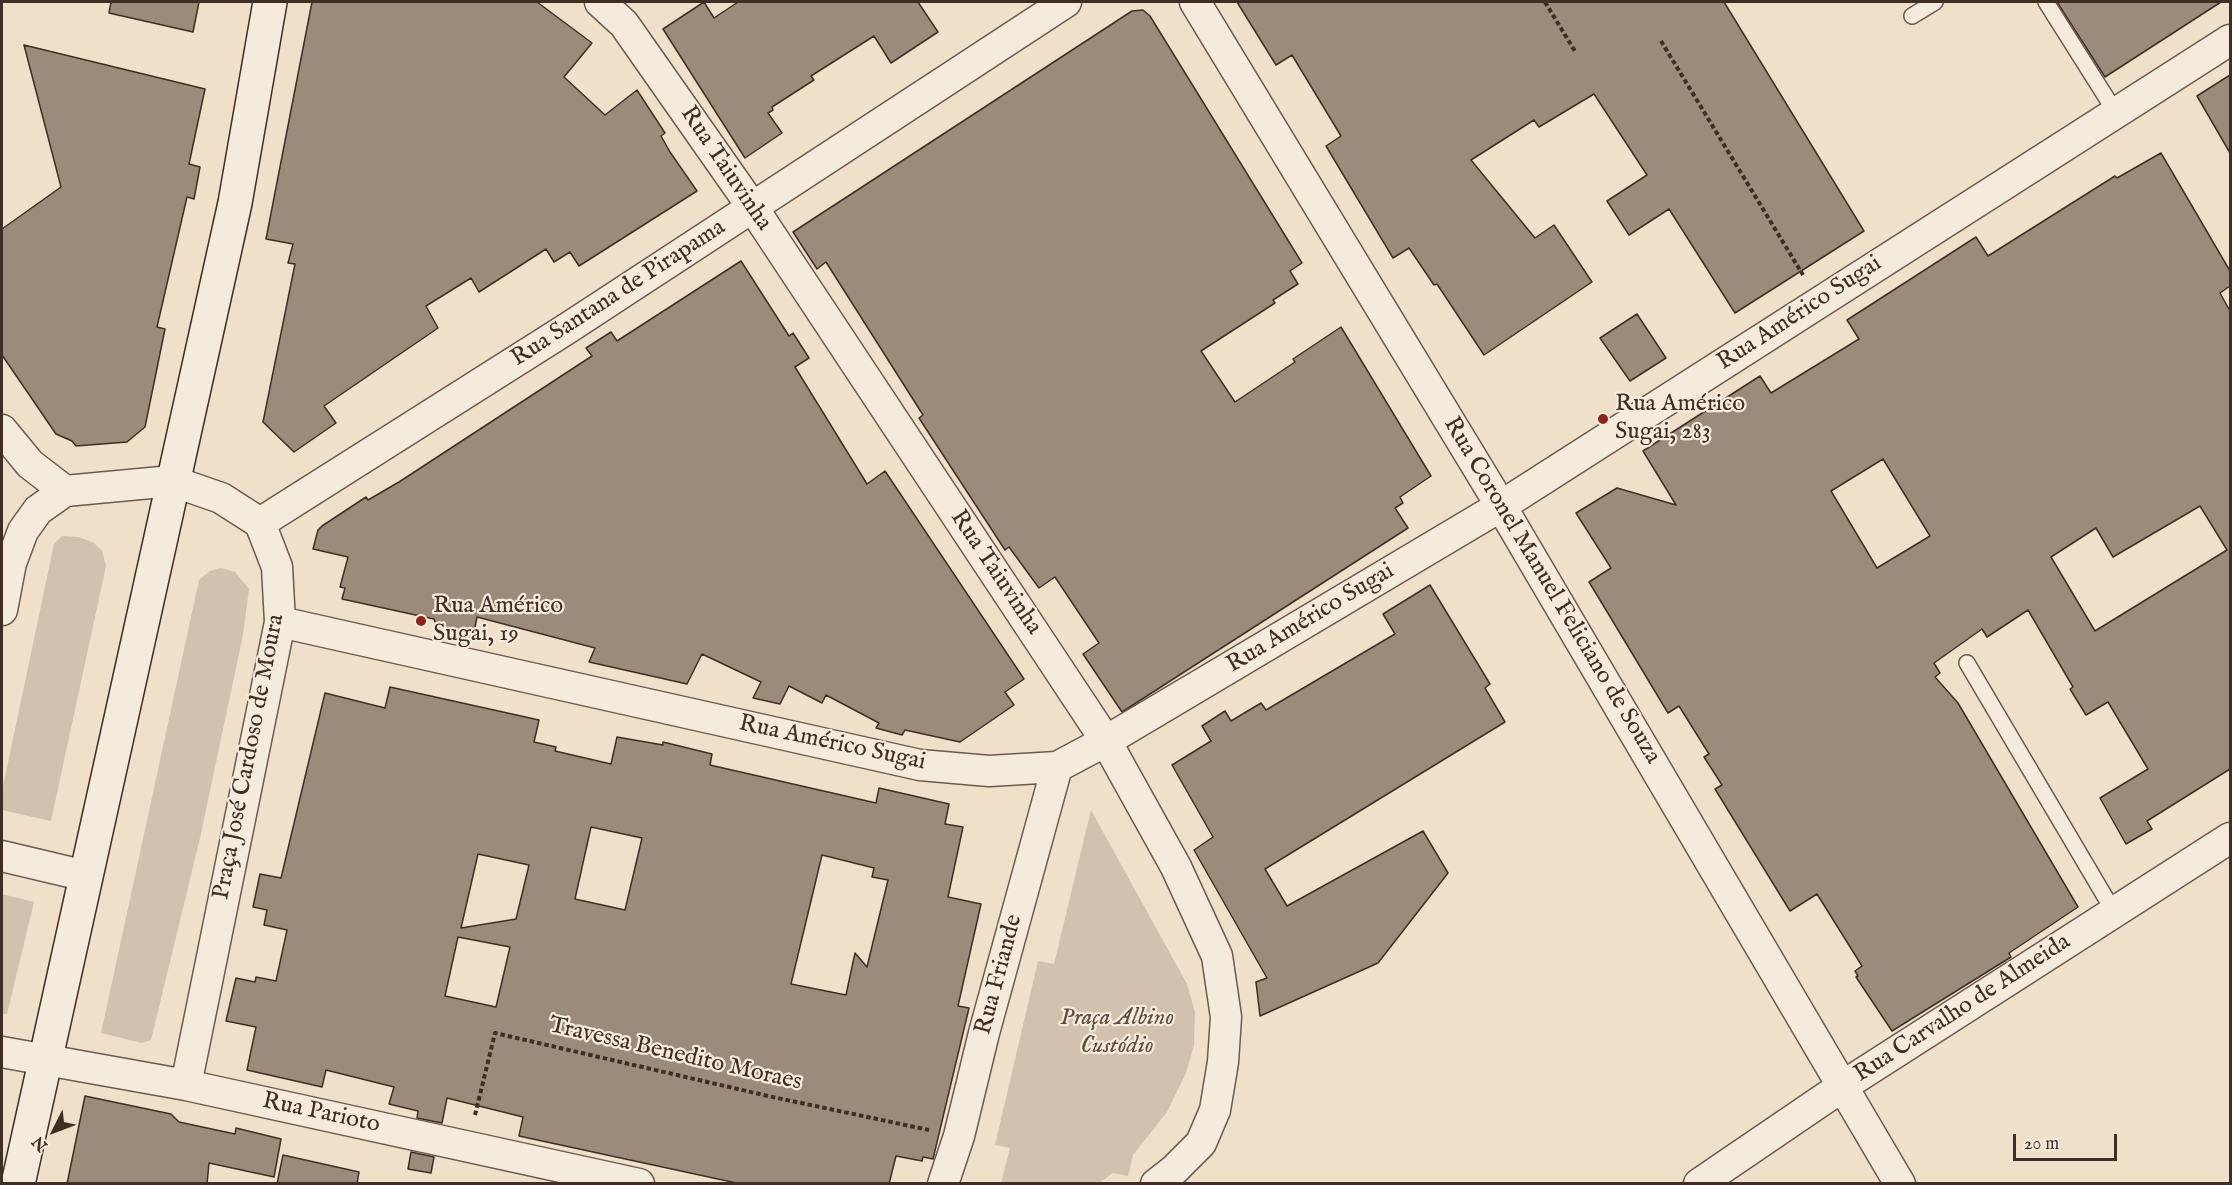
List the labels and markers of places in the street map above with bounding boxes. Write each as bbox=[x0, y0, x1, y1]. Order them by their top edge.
place label: Rua Américo Sugai, 283 bbox=[1615, 391, 1745, 447]
marker: Rua Américo Sugai, 283 bbox=[1596, 412, 1610, 426]
place label: Rua Américo Sugai, 19 bbox=[433, 593, 563, 649]
marker: Rua Américo Sugai, 19 bbox=[414, 614, 428, 628]

